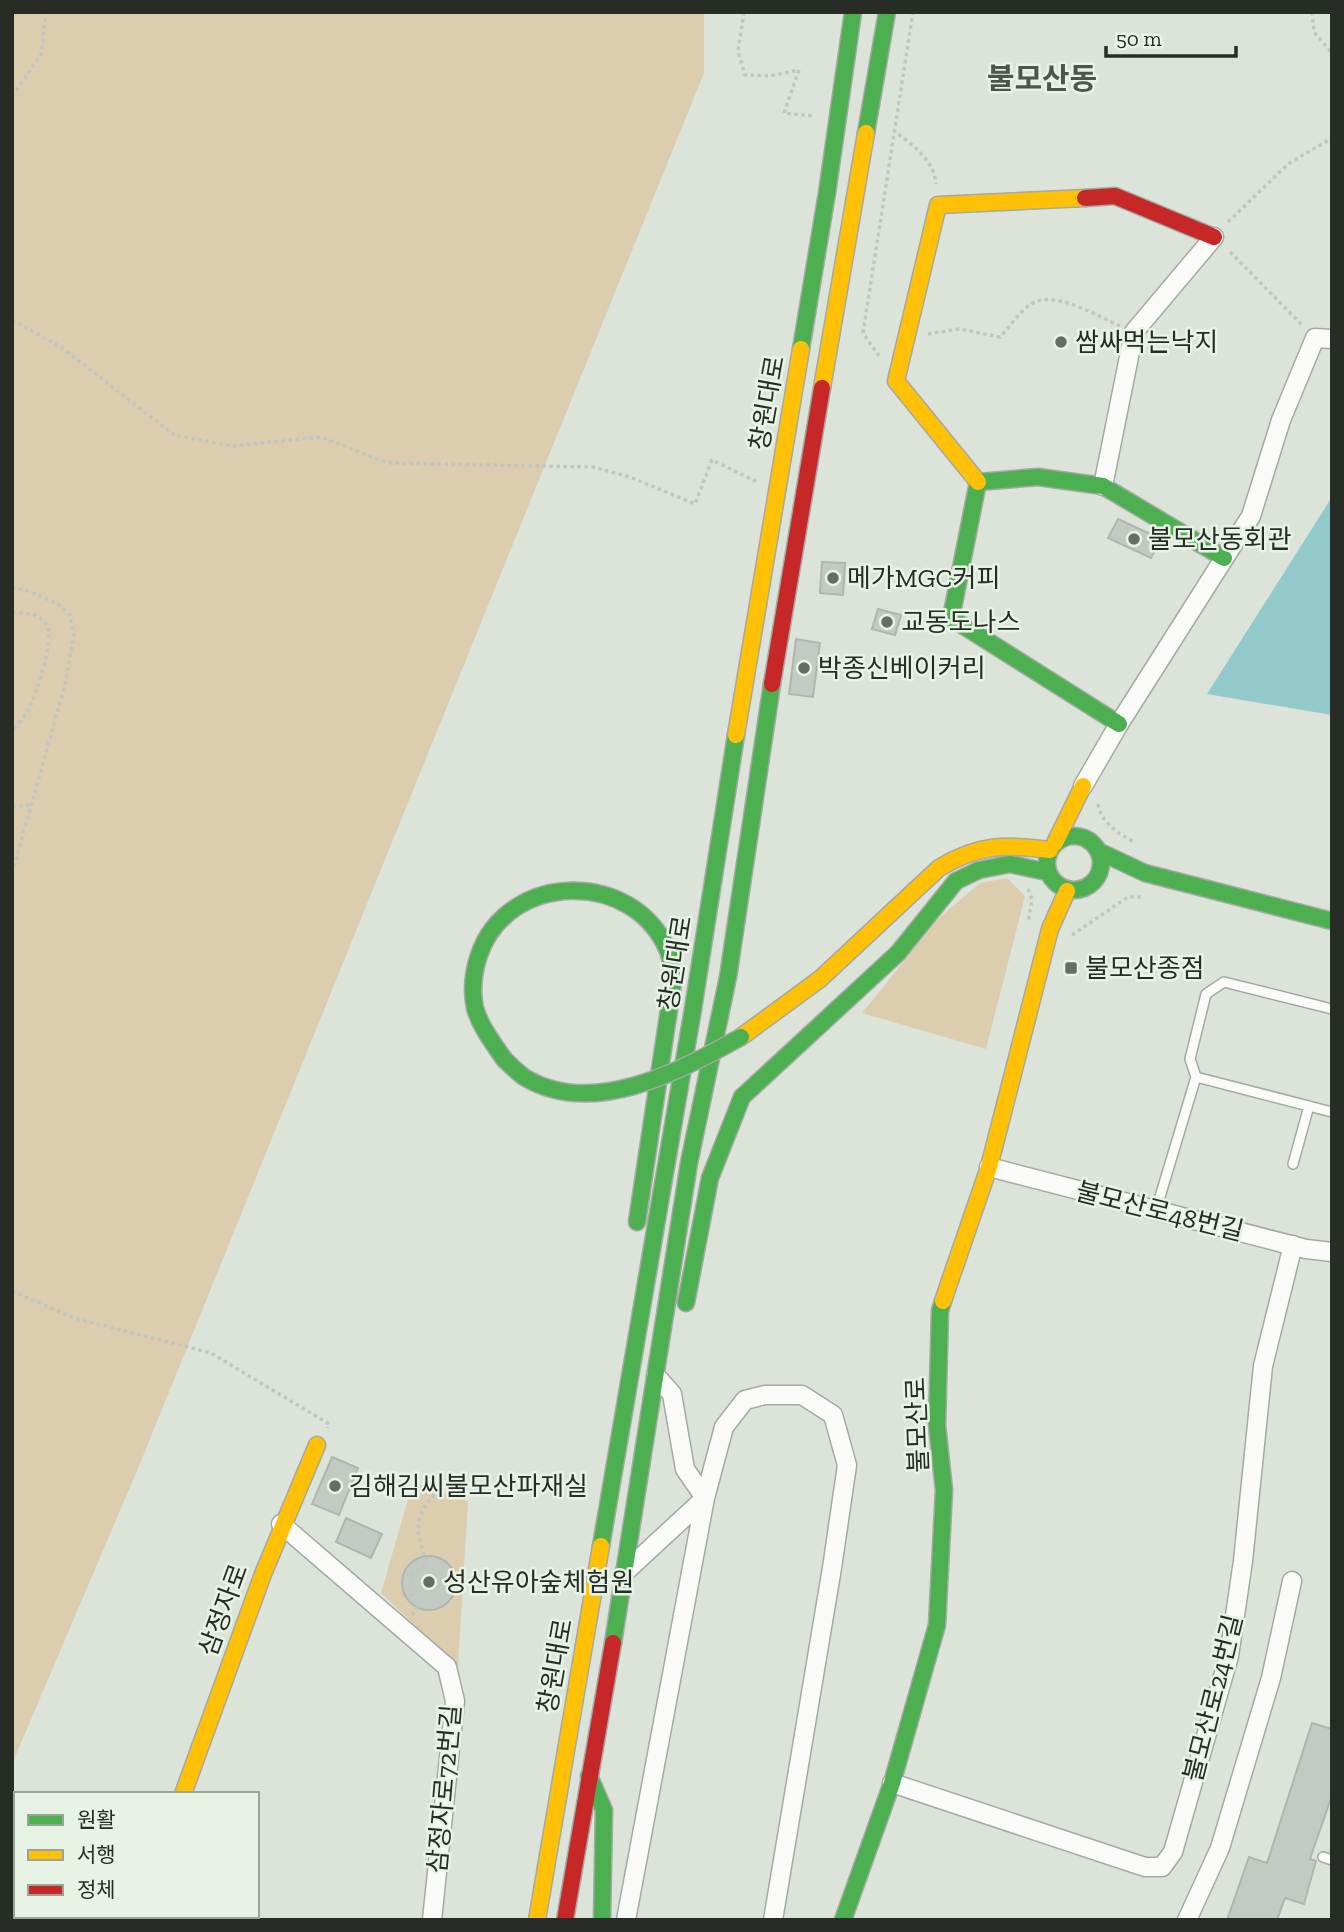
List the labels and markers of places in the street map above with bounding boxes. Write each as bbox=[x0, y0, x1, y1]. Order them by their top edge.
place label: 쌈싸먹는낙지 bbox=[1075, 326, 1219, 358]
marker: 쌈싸먹는낙지 bbox=[1053, 334, 1069, 350]
place label: 불모산동회관 bbox=[1148, 523, 1292, 555]
marker: 불모산동회관 bbox=[1126, 531, 1142, 547]
place label: 메가MGC커피 bbox=[847, 562, 1000, 594]
marker: 메가MGC커피 bbox=[825, 570, 841, 586]
place label: 교동도나스 bbox=[901, 606, 1021, 638]
marker: 교동도나스 bbox=[879, 614, 895, 630]
place label: 박종신베이커리 bbox=[818, 652, 985, 684]
marker: 박종신베이커리 bbox=[796, 660, 812, 676]
place label: 불모산종점 bbox=[1085, 952, 1205, 984]
marker: 불모산종점 bbox=[1063, 960, 1079, 976]
place label: 김해김씨불모산파재실 bbox=[349, 1470, 588, 1502]
marker: 김해김씨불모산파재실 bbox=[327, 1478, 343, 1494]
place label: 성산유아숲체험원 bbox=[443, 1566, 634, 1598]
marker: 성산유아숲체험원 bbox=[421, 1574, 437, 1590]

